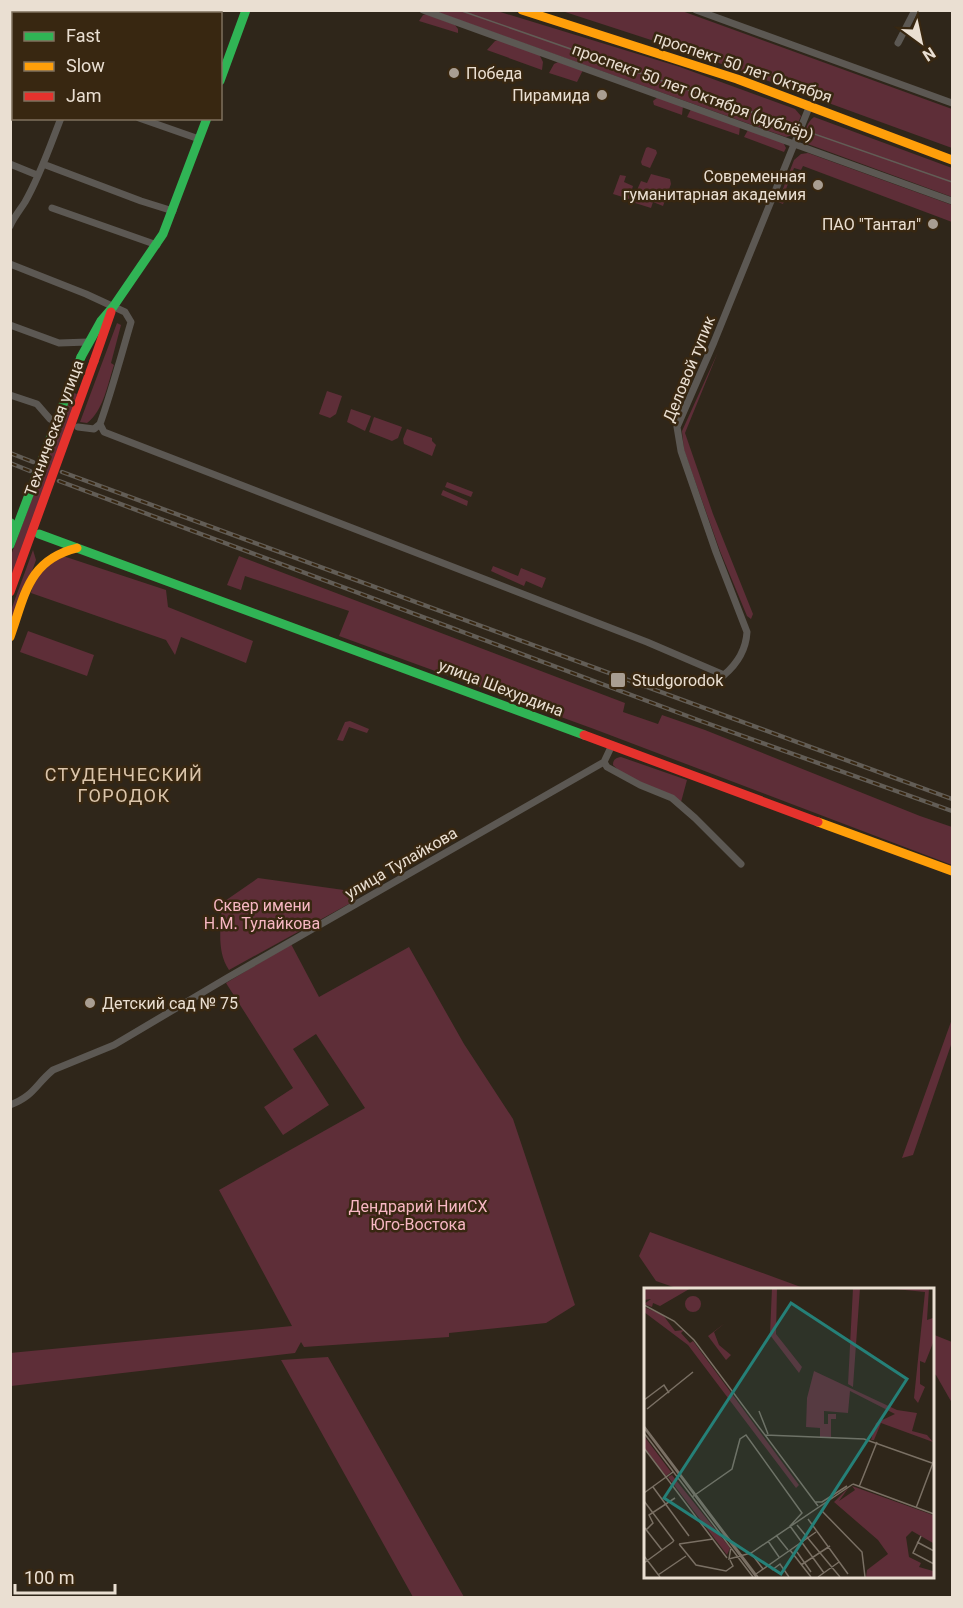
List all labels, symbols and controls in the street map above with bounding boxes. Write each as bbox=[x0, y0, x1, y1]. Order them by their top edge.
legend bbox=[12, 12, 222, 120]
north arrow bbox=[891, 12, 951, 72]
text: Fast bbox=[66, 25, 101, 46]
street label: проспект 50 лет Октября bbox=[651, 27, 835, 107]
street label: проспект 50 лет Октября (дублёр) bbox=[570, 39, 816, 145]
text: N bbox=[919, 43, 939, 65]
text: Slow bbox=[66, 55, 105, 76]
place label: Победа bbox=[466, 64, 522, 83]
marker: Победа bbox=[447, 66, 461, 80]
text: Jam bbox=[66, 85, 102, 106]
place label: Пирамида bbox=[512, 86, 590, 105]
marker: Пирамида bbox=[595, 88, 609, 102]
place label: Современная гуманитарная академия bbox=[623, 167, 806, 204]
marker: Современная гуманитарная академия bbox=[811, 178, 825, 192]
place label: ПАО "Тантал" bbox=[822, 215, 921, 234]
marker: ПАО "Тантал" bbox=[926, 217, 940, 231]
street label: Деловой тупик bbox=[659, 313, 719, 425]
street label: Техническая улица bbox=[21, 357, 87, 499]
street label: улица Шехурдина bbox=[436, 655, 566, 721]
marker: Studgorodok bbox=[609, 671, 627, 689]
place label: Studgorodok bbox=[632, 671, 724, 690]
district label: СТУДЕНЧЕСКИЙ ГОРОДОК bbox=[45, 764, 203, 806]
street label: улица Тулайкова bbox=[341, 823, 461, 903]
park label: Сквер имени Н.М. Тулайкова bbox=[204, 896, 320, 933]
place label: Детский сад № 75 bbox=[102, 994, 238, 1013]
marker: Детский сад № 75 bbox=[83, 996, 97, 1010]
park label: Дендрарий НииСХ Юго-Востока bbox=[349, 1197, 487, 1234]
inset map bbox=[644, 1288, 933, 1578]
scale bar bbox=[15, 1557, 116, 1595]
text: 100 m bbox=[24, 1567, 75, 1588]

